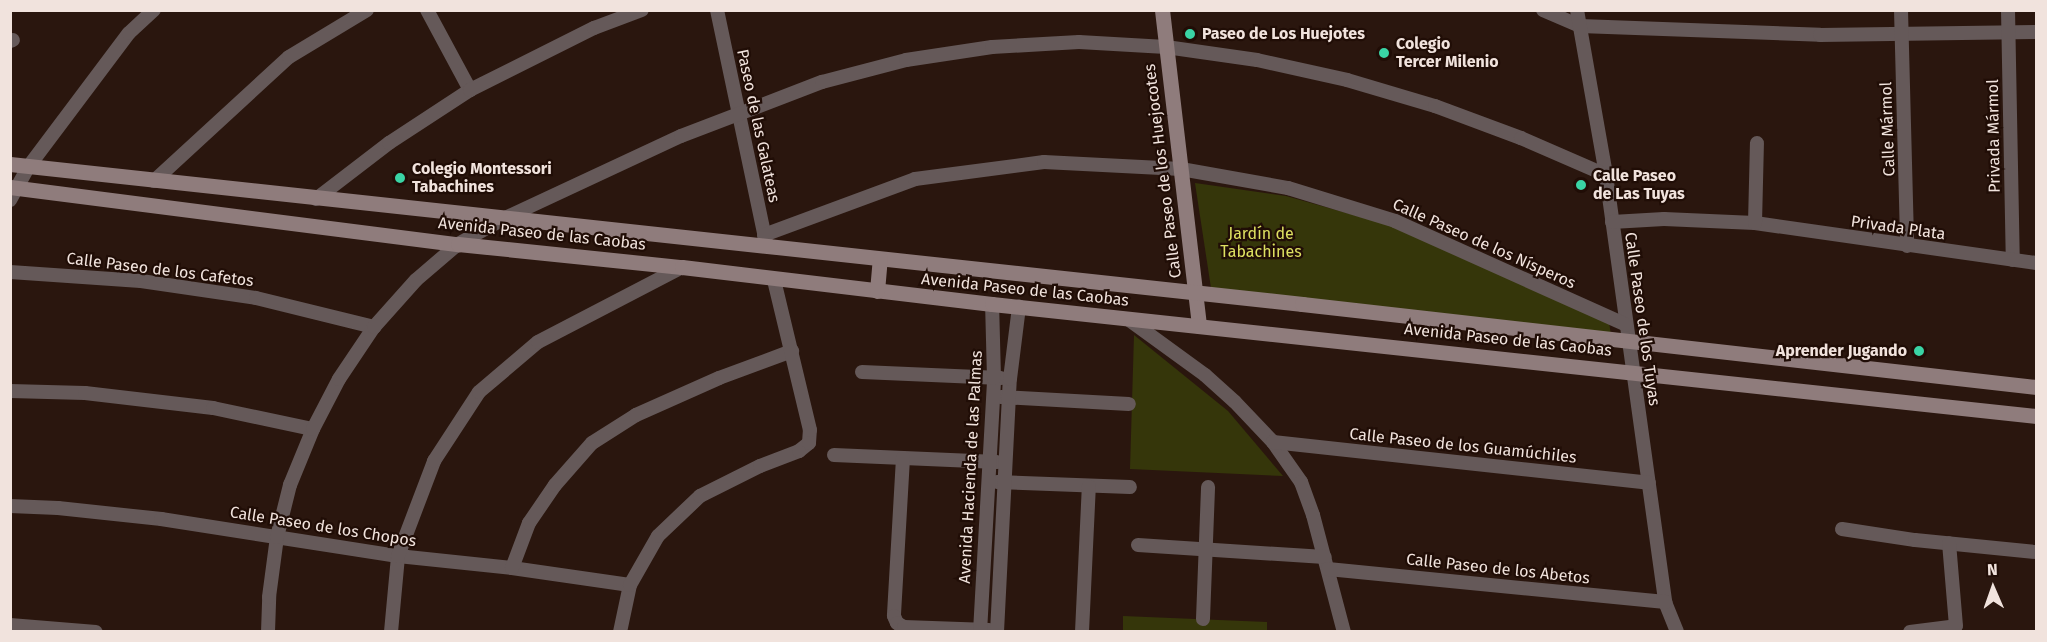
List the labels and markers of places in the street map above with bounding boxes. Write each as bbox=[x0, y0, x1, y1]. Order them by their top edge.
place label: Paseo de Los Huejotes bbox=[1202, 24, 1365, 44]
marker: Paseo de Los Huejotes bbox=[1183, 27, 1197, 41]
place label: Colegio Tercer Milenio bbox=[1396, 34, 1499, 72]
marker: Colegio Tercer Milenio bbox=[1377, 46, 1391, 60]
place label: Colegio Montessori Tabachines bbox=[412, 159, 552, 197]
place label: Calle Paseo de Las Tuyas bbox=[1593, 166, 1685, 204]
marker: Colegio Montessori Tabachines bbox=[393, 171, 407, 185]
marker: Calle Paseo de Las Tuyas bbox=[1574, 178, 1588, 192]
place label: Aprender Jugando bbox=[1776, 341, 1907, 361]
marker: Aprender Jugando bbox=[1912, 344, 1926, 358]

